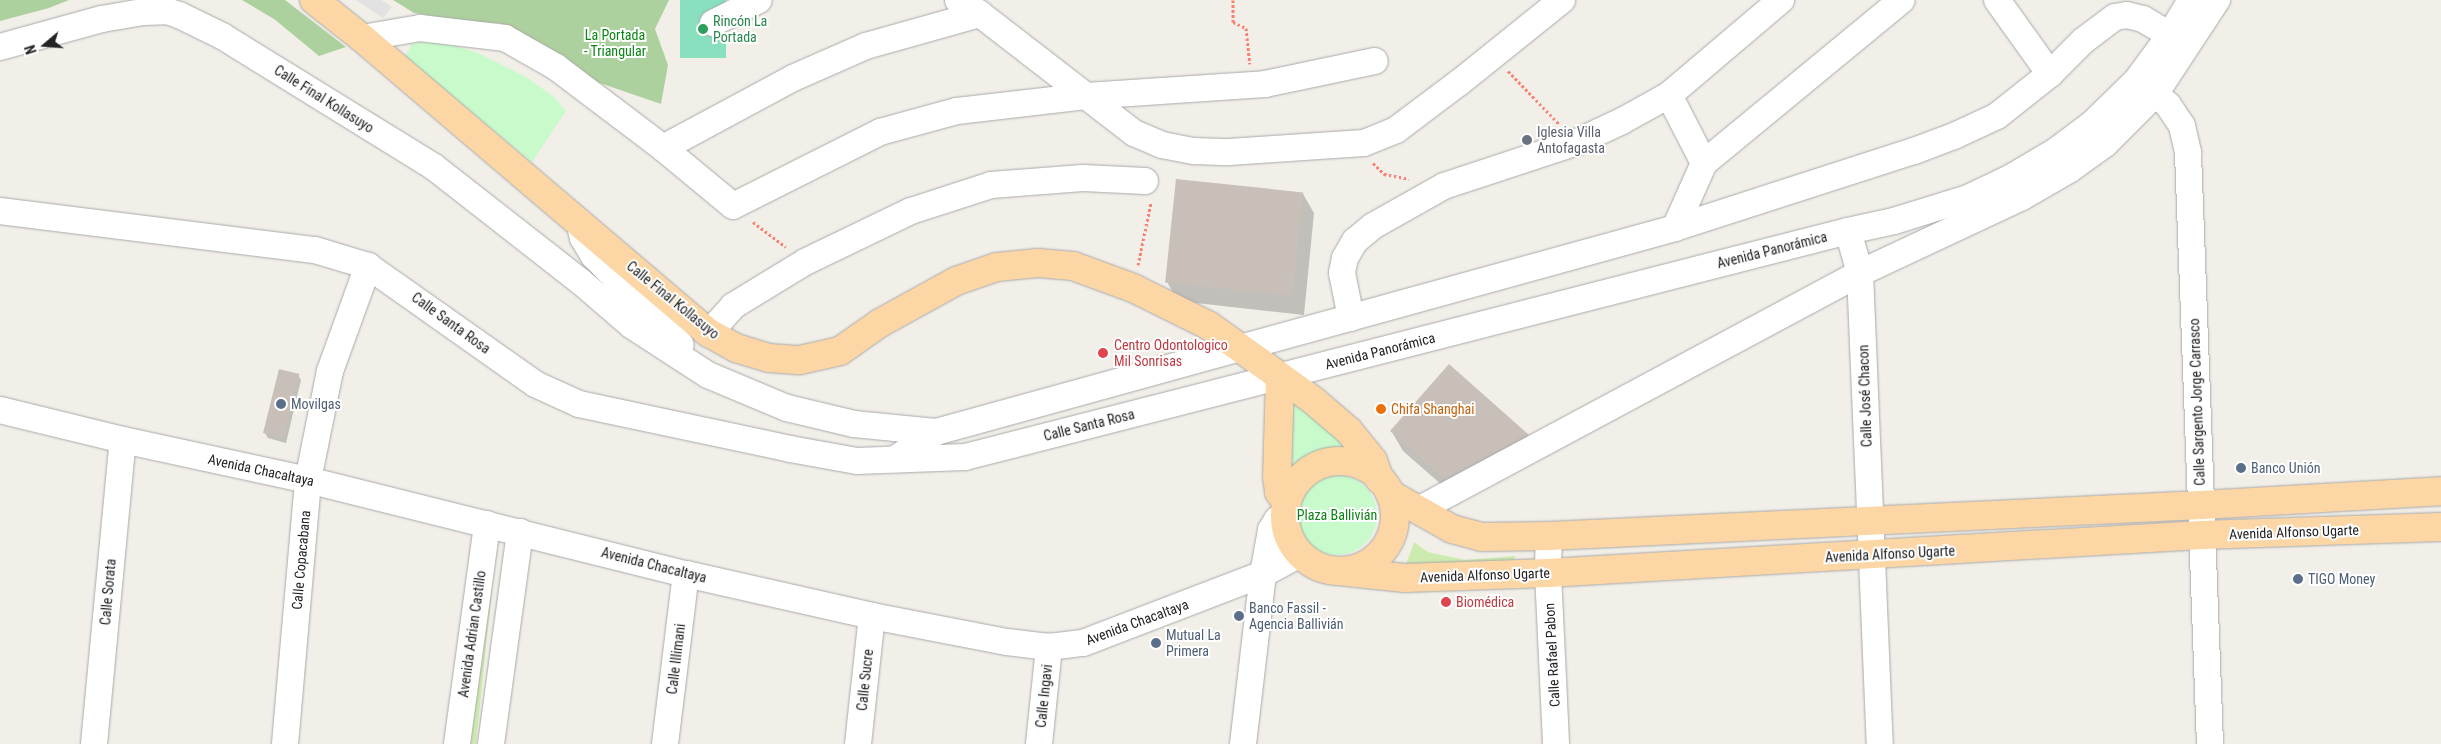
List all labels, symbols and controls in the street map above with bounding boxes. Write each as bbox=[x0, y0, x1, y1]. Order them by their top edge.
place label: Rincón La Portada bbox=[713, 13, 767, 46]
north arrow bbox=[20, 20, 70, 70]
marker: Rincón La Portada bbox=[697, 23, 709, 35]
park label: La Portada - Triangular bbox=[584, 27, 646, 59]
text: N bbox=[22, 43, 40, 56]
street label: Calle Final Kollasuyo bbox=[271, 62, 377, 136]
place label: Iglesia Villa Antofagasta bbox=[1537, 124, 1605, 156]
marker: Iglesia Villa Antofagasta bbox=[1521, 134, 1533, 146]
street label: Avenida Panorámica bbox=[1715, 228, 1829, 272]
street label: Calle Final Kollasuyo bbox=[623, 258, 723, 342]
street label: Calle Santa Rosa bbox=[408, 289, 494, 357]
street label: Calle Sargento Jorge Carrasco bbox=[2186, 318, 2208, 486]
street label: Avenida Panorámica bbox=[1323, 329, 1437, 373]
place label: Centro Odontologico Mil Sonrisas bbox=[1114, 337, 1228, 370]
street label: Calle José Chacon bbox=[1855, 344, 1875, 448]
marker: Centro Odontologico Mil Sonrisas bbox=[1096, 346, 1110, 360]
place label: Movilgas bbox=[291, 396, 341, 412]
marker: Movilgas bbox=[275, 398, 287, 410]
place label: Chifa Shanghai bbox=[1391, 401, 1474, 417]
marker: Chifa Shanghai bbox=[1375, 403, 1387, 415]
street label: Calle Santa Rosa bbox=[1042, 406, 1136, 444]
street label: Avenida Chacaltaya bbox=[206, 451, 316, 489]
place label: Banco Unión bbox=[2251, 460, 2321, 476]
marker: Banco Unión bbox=[2235, 462, 2247, 474]
park label: Plaza Ballivián bbox=[1297, 507, 1377, 523]
street label: Calle Copacabana bbox=[288, 510, 314, 610]
street label: Avenida Alfonso Ugarte bbox=[2229, 521, 2359, 543]
street label: Avenida Alfonso Ugarte bbox=[1825, 542, 1955, 566]
street label: Avenida Chacaltaya bbox=[600, 544, 708, 586]
street label: Calle Sorata bbox=[97, 558, 119, 626]
street label: Avenida Alfonso Ugarte bbox=[1420, 564, 1550, 586]
street label: Avenida Adrian Castillo bbox=[455, 569, 489, 699]
place label: TIGO Money bbox=[2308, 571, 2375, 587]
marker: TIGO Money bbox=[2292, 573, 2304, 585]
place label: Biomédica bbox=[1456, 594, 1514, 610]
street label: Avenida Chacaltaya bbox=[1083, 596, 1191, 648]
marker: Biomédica bbox=[1440, 596, 1452, 608]
place label: Banco Fassil - Agencia Ballivián bbox=[1249, 600, 1344, 632]
street label: Calle Rafael Pabon bbox=[1541, 603, 1563, 707]
marker: Banco Fassil - Agencia Ballivián bbox=[1233, 610, 1245, 622]
street label: Calle Illimani bbox=[663, 623, 689, 695]
place label: Mutual La Primera bbox=[1166, 627, 1221, 660]
marker: Mutual La Primera bbox=[1150, 637, 1162, 649]
street label: Calle Sucre bbox=[853, 648, 877, 712]
street label: Calle Ingavi bbox=[1032, 663, 1056, 729]

